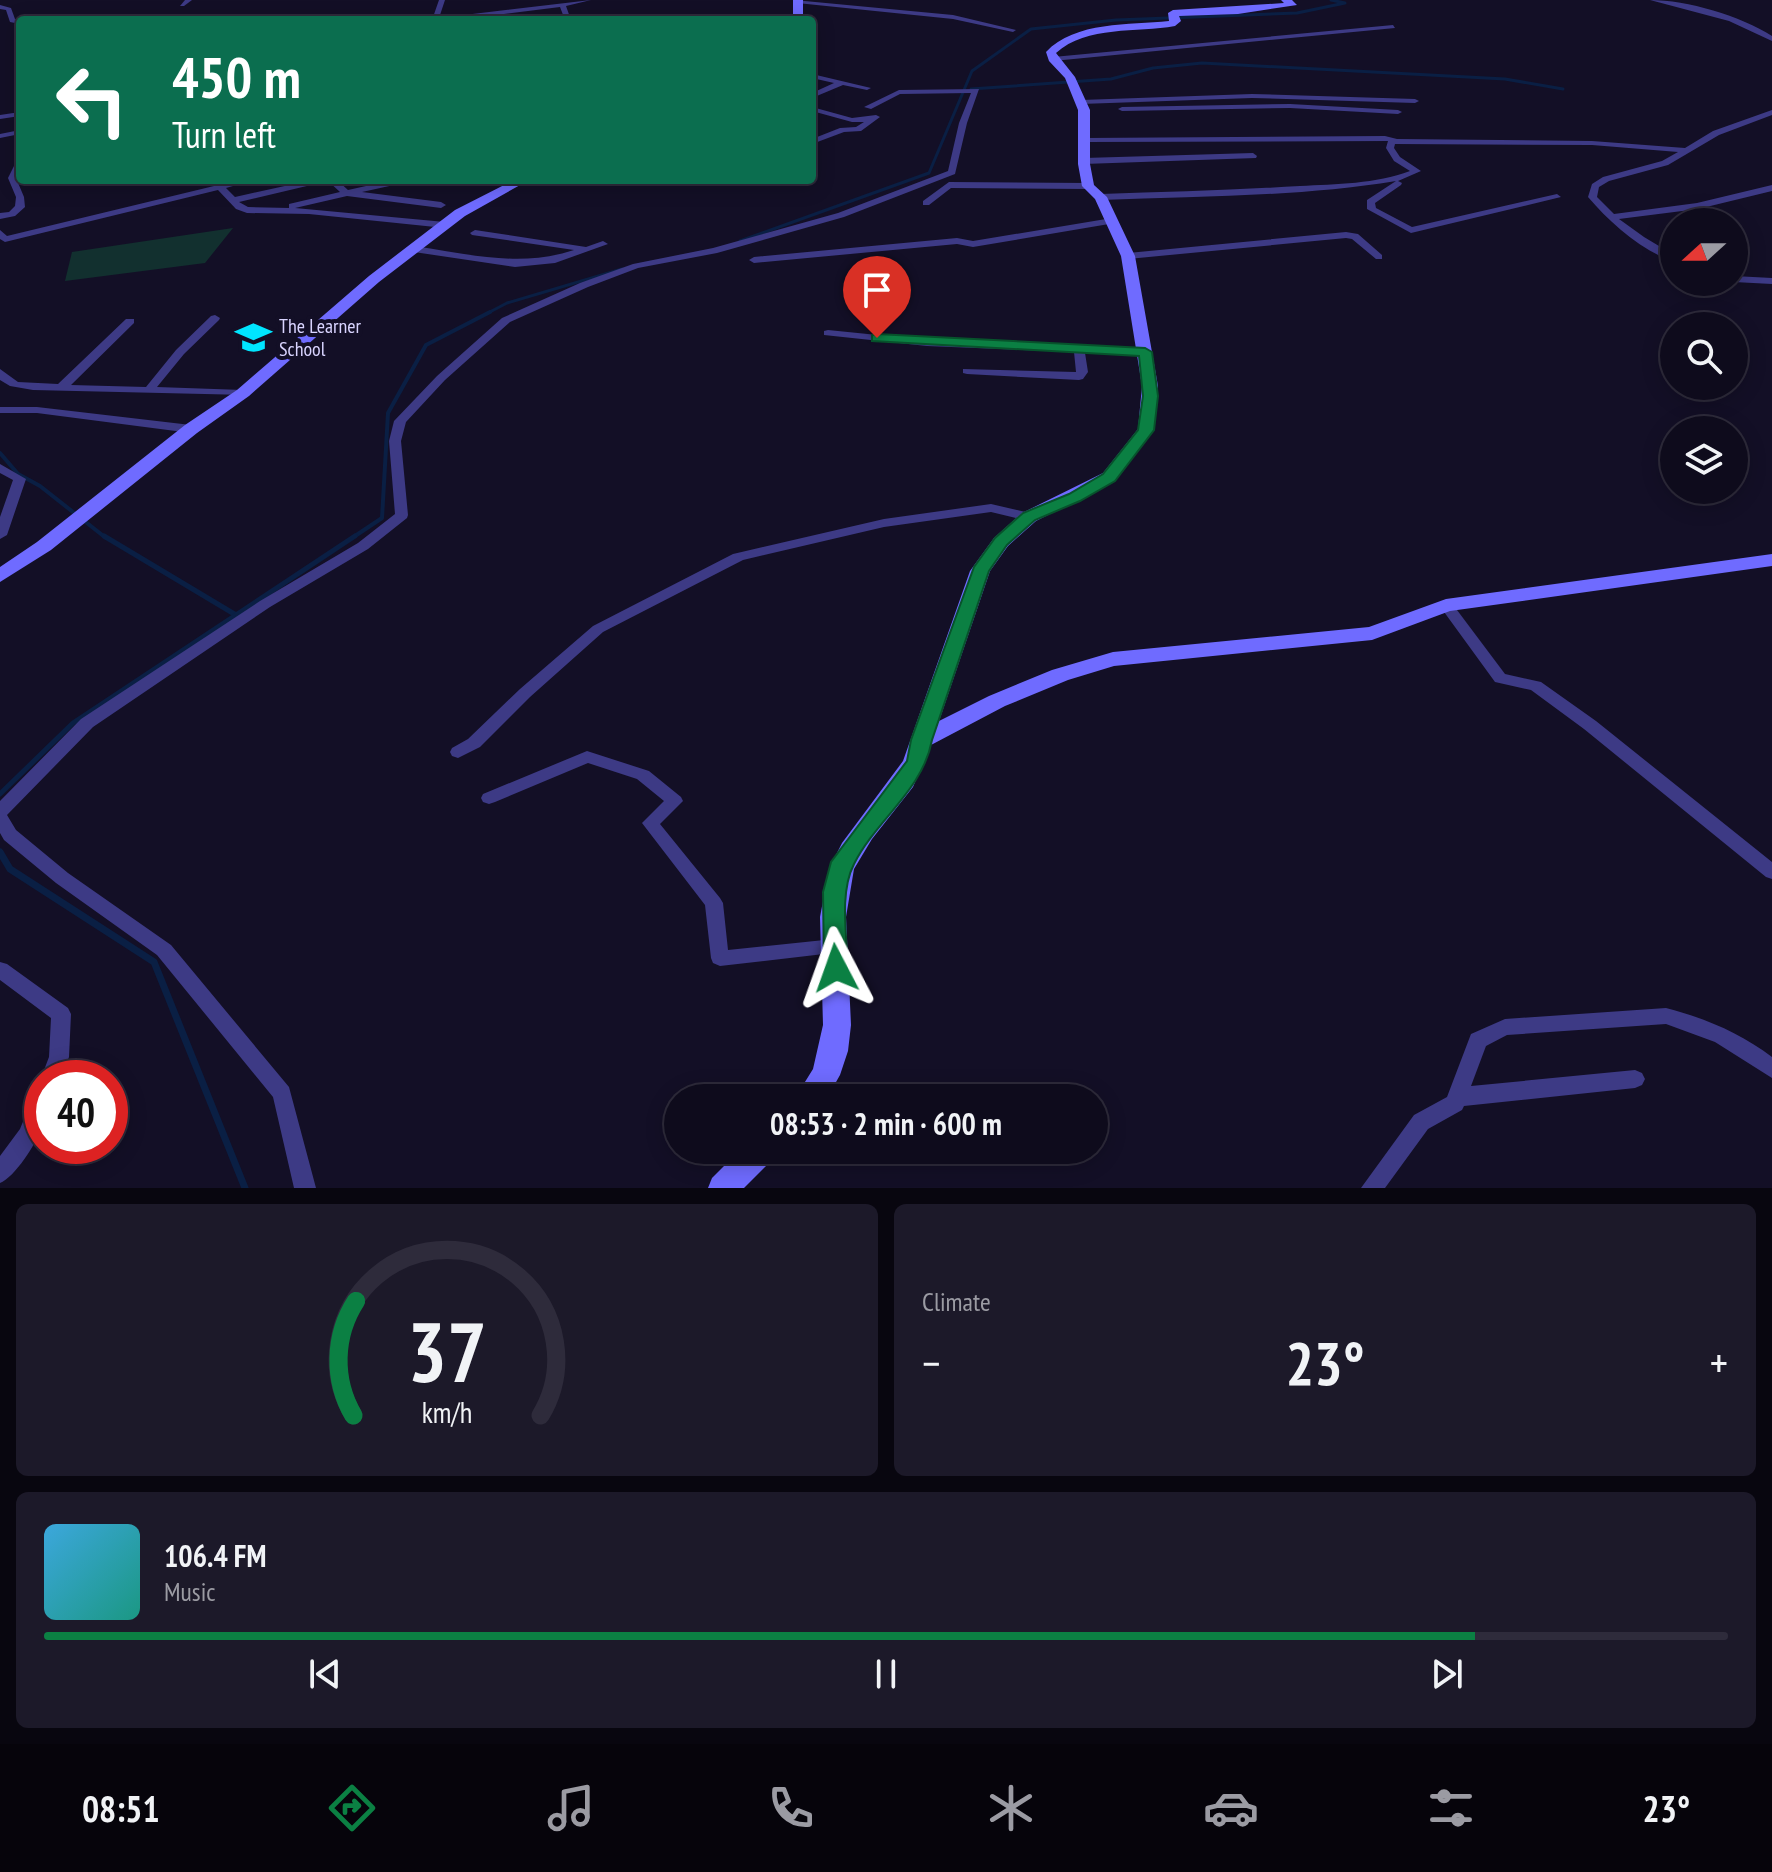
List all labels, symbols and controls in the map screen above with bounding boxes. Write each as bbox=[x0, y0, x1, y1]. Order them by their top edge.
text: 450 m bbox=[172, 41, 301, 113]
icon: left bbox=[40, 48, 144, 152]
text: Turn left bbox=[172, 111, 276, 158]
north arrow bbox=[1660, 208, 1748, 296]
map controls bbox=[1660, 208, 1748, 504]
pin bbox=[843, 256, 911, 338]
icon: arrive bbox=[855, 268, 899, 312]
button: search bbox=[1660, 312, 1748, 400]
place label: The Learner School bbox=[279, 313, 361, 362]
school or university icon: The Learner School bbox=[234, 319, 272, 357]
button: layers bbox=[1660, 416, 1748, 504]
position arrow bbox=[794, 926, 878, 1010]
speed limit sign: 40 bbox=[24, 1060, 128, 1164]
text: 08:53 · 2 min · 600 m bbox=[770, 1104, 1002, 1143]
text: Climate bbox=[922, 1285, 991, 1318]
text: 37 bbox=[407, 1297, 487, 1405]
text: 23° bbox=[1285, 1324, 1365, 1402]
text: − bbox=[922, 1334, 940, 1391]
text: + bbox=[1710, 1334, 1728, 1391]
text: km/h bbox=[422, 1394, 472, 1431]
text: 106.4 FM bbox=[164, 1536, 266, 1575]
text: Music bbox=[164, 1575, 216, 1608]
icon: previous bbox=[303, 1652, 347, 1696]
icon: pause bbox=[864, 1652, 908, 1696]
icon: next bbox=[1425, 1652, 1469, 1696]
icon: directions bbox=[324, 1780, 380, 1836]
icon: music bbox=[543, 1780, 599, 1836]
icon: phone bbox=[763, 1780, 819, 1836]
icon: climate bbox=[983, 1780, 1039, 1836]
icon: car bbox=[1203, 1780, 1259, 1836]
icon: filters bbox=[1423, 1780, 1479, 1836]
text: 08:51 bbox=[82, 1785, 160, 1832]
text: 23° bbox=[1642, 1785, 1690, 1832]

